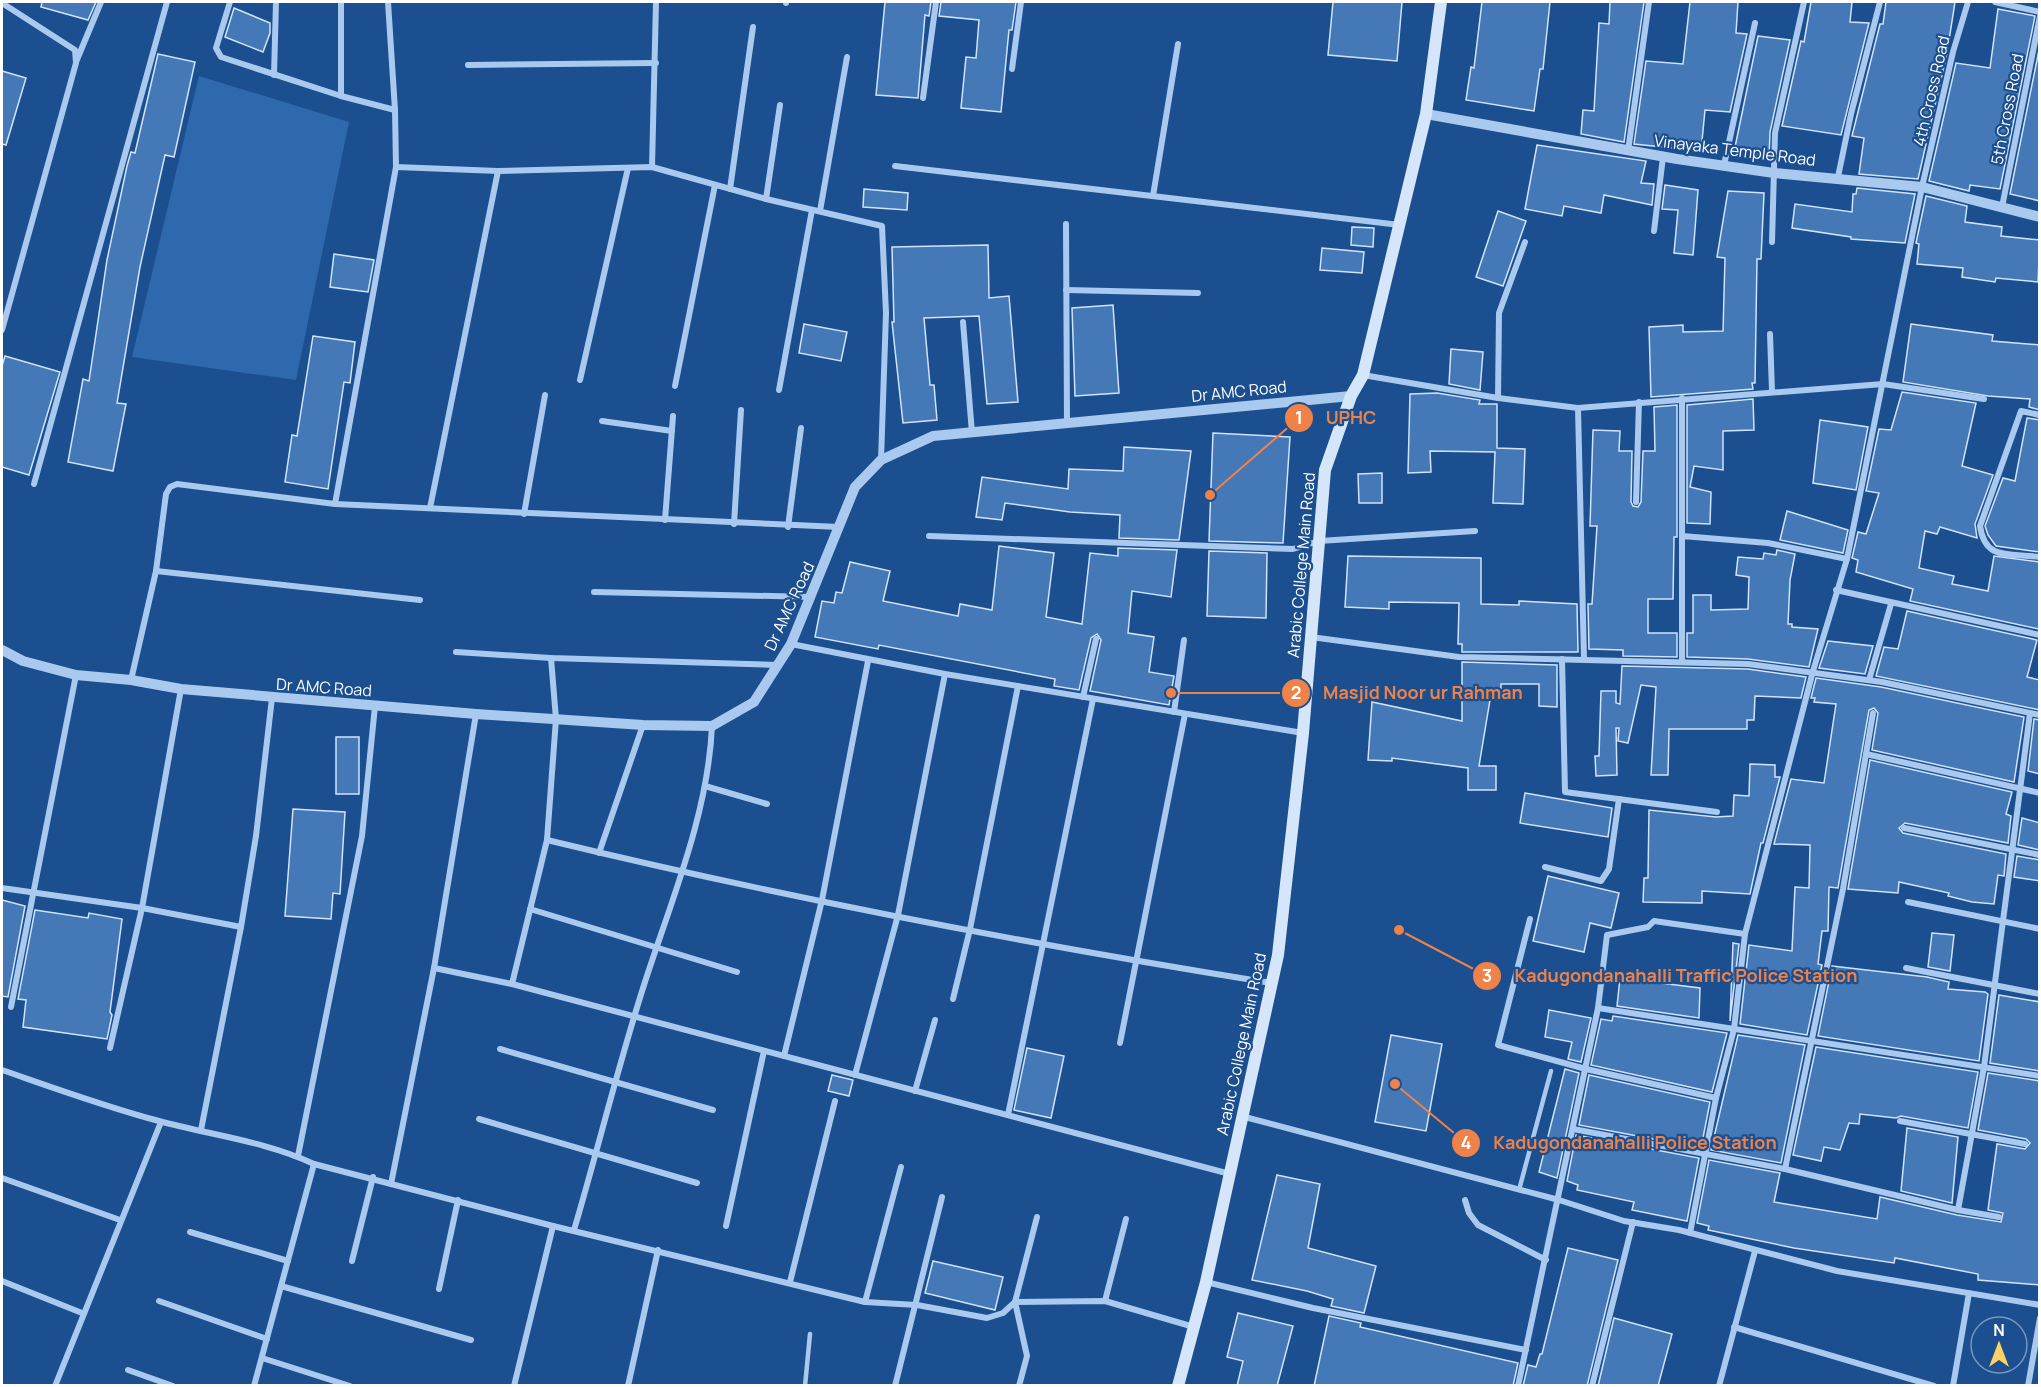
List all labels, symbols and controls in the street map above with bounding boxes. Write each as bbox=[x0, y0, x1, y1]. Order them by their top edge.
street label: 4th Cross Road bbox=[1908, 34, 1954, 148]
street label: 5th Cross Road bbox=[1985, 52, 2029, 166]
street label: Vinayaka Temple Road bbox=[1653, 129, 1817, 171]
street label: Dr AMC Road bbox=[1190, 375, 1288, 407]
callout: UPHC bbox=[1284, 400, 1389, 436]
text: 1 bbox=[1295, 405, 1303, 429]
text: UPHC bbox=[1326, 405, 1376, 429]
street label: Arabic College Main Road bbox=[1282, 471, 1320, 659]
street label: Dr AMC Road bbox=[759, 558, 819, 654]
street label: Dr AMC Road bbox=[275, 673, 373, 701]
callout: Masjid Noor ur Rahman bbox=[1281, 675, 1535, 711]
text: 2 bbox=[1291, 680, 1301, 704]
text: Masjid Noor ur Rahman bbox=[1323, 680, 1523, 704]
street label: Arabic College Main Road bbox=[1211, 951, 1271, 1137]
callout: Kadugondanahalli Traffic Police Station bbox=[1472, 958, 1869, 994]
text: 3 bbox=[1482, 963, 1492, 987]
text: Kadugondanahalli Traffic Police Station bbox=[1515, 963, 1857, 987]
callout: Kadugondanahalli Police Station bbox=[1451, 1125, 1789, 1161]
text: 4 bbox=[1461, 1130, 1472, 1154]
text: Kadugondanahalli Police Station bbox=[1493, 1130, 1777, 1154]
north arrow bbox=[1969, 1315, 2029, 1375]
text: N bbox=[1993, 1319, 2005, 1341]

